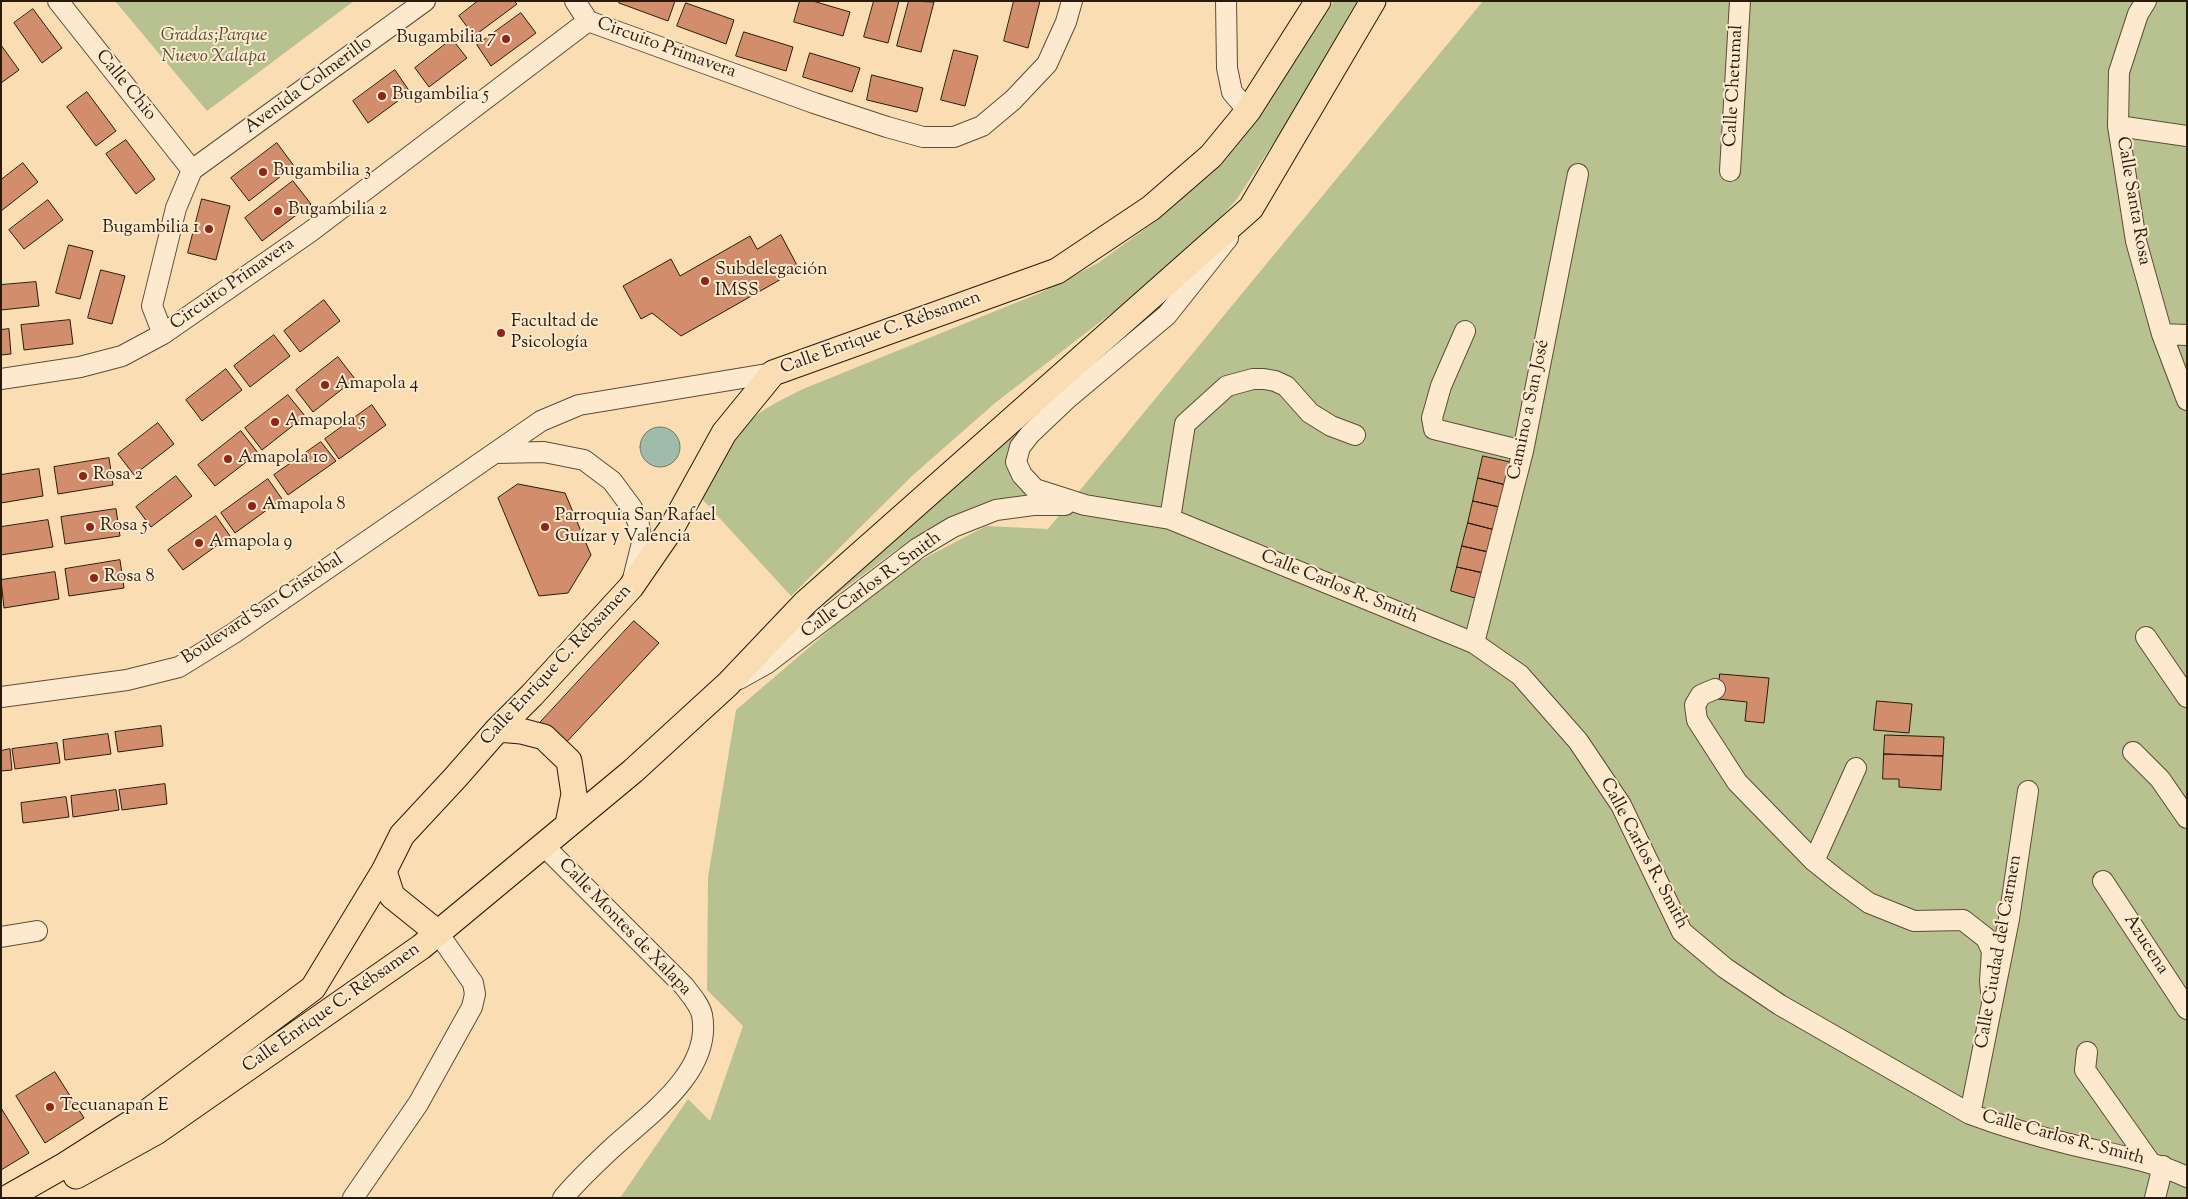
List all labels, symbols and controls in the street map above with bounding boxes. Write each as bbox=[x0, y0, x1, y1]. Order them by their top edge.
street label: Circuito Primavera bbox=[594, 14, 738, 84]
street label: Calle Chetumal bbox=[1721, 24, 1749, 148]
park label: Gradas;Parque Nuevo Xalapa bbox=[161, 26, 267, 68]
place label: Bugambilia 7 bbox=[396, 28, 496, 50]
street label: Avenida Colmerillo bbox=[241, 32, 377, 140]
marker: Bugambilia 7 bbox=[500, 33, 512, 45]
street label: Calle Chio bbox=[90, 46, 160, 126]
place label: Bugambilia 5 bbox=[392, 85, 489, 107]
marker: Bugambilia 5 bbox=[376, 90, 388, 102]
street label: Calle Santa Rosa bbox=[2110, 135, 2154, 267]
place label: Bugambilia 3 bbox=[273, 161, 371, 183]
marker: Bugambilia 3 bbox=[257, 166, 269, 178]
place label: Bugambilia 2 bbox=[288, 200, 387, 222]
marker: Bugambilia 2 bbox=[272, 205, 284, 217]
place label: Bugambilia 1 bbox=[102, 218, 199, 240]
marker: Bugambilia 1 bbox=[203, 223, 215, 235]
street label: Circuito Primavera bbox=[167, 234, 299, 336]
place label: Subdelegación IMSS bbox=[715, 260, 828, 302]
marker: Subdelegación IMSS bbox=[699, 275, 711, 287]
street label: Calle Enrique C. Rébsamen bbox=[778, 288, 984, 380]
place label: Facultad de Psicología bbox=[511, 312, 599, 354]
marker: Facultad de Psicología bbox=[495, 327, 507, 339]
street label: Camino a San José bbox=[1505, 338, 1555, 482]
place label: Amapola 4 bbox=[335, 374, 419, 396]
marker: Amapola 4 bbox=[319, 379, 331, 391]
place label: Amapola 5 bbox=[285, 411, 366, 433]
marker: Amapola 5 bbox=[269, 416, 281, 428]
place label: Amapola 10 bbox=[238, 448, 328, 470]
marker: Amapola 10 bbox=[222, 453, 234, 465]
place label: Rosa 2 bbox=[93, 465, 143, 487]
marker: Rosa 2 bbox=[77, 470, 89, 482]
place label: Amapola 8 bbox=[262, 495, 346, 517]
marker: Amapola 8 bbox=[246, 500, 258, 512]
place label: Parroquia San Rafael Guízar y Valencia bbox=[555, 506, 716, 548]
place label: Rosa 5 bbox=[100, 516, 148, 538]
marker: Rosa 5 bbox=[84, 521, 96, 533]
marker: Parroquia San Rafael Guízar y Valencia bbox=[539, 521, 551, 533]
street label: Calle Carlos R. Smith bbox=[798, 528, 946, 644]
place label: Amapola 9 bbox=[209, 532, 292, 554]
marker: Amapola 9 bbox=[193, 537, 205, 549]
street label: Calle Carlos R. Smith bbox=[1257, 547, 1421, 629]
street label: Boulevard San Cristóbal bbox=[178, 550, 348, 670]
place label: Rosa 8 bbox=[104, 567, 154, 589]
marker: Rosa 8 bbox=[88, 572, 100, 584]
street label: Calle Enrique C. Rébsamen bbox=[477, 581, 637, 751]
street label: Calle Carlos R. Smith bbox=[1594, 775, 1692, 933]
street label: Calle Ciudad del Carmen bbox=[1972, 853, 2028, 1051]
street label: Calle Montes de Xalapa bbox=[553, 855, 695, 1001]
street label: Azucena bbox=[2118, 911, 2172, 979]
street label: Calle Enrique C. Rébsamen bbox=[239, 939, 425, 1079]
place label: Tecuanapan E bbox=[60, 1096, 169, 1118]
marker: Tecuanapan E bbox=[44, 1101, 56, 1113]
street label: Calle Carlos R. Smith bbox=[1979, 1107, 2147, 1171]

